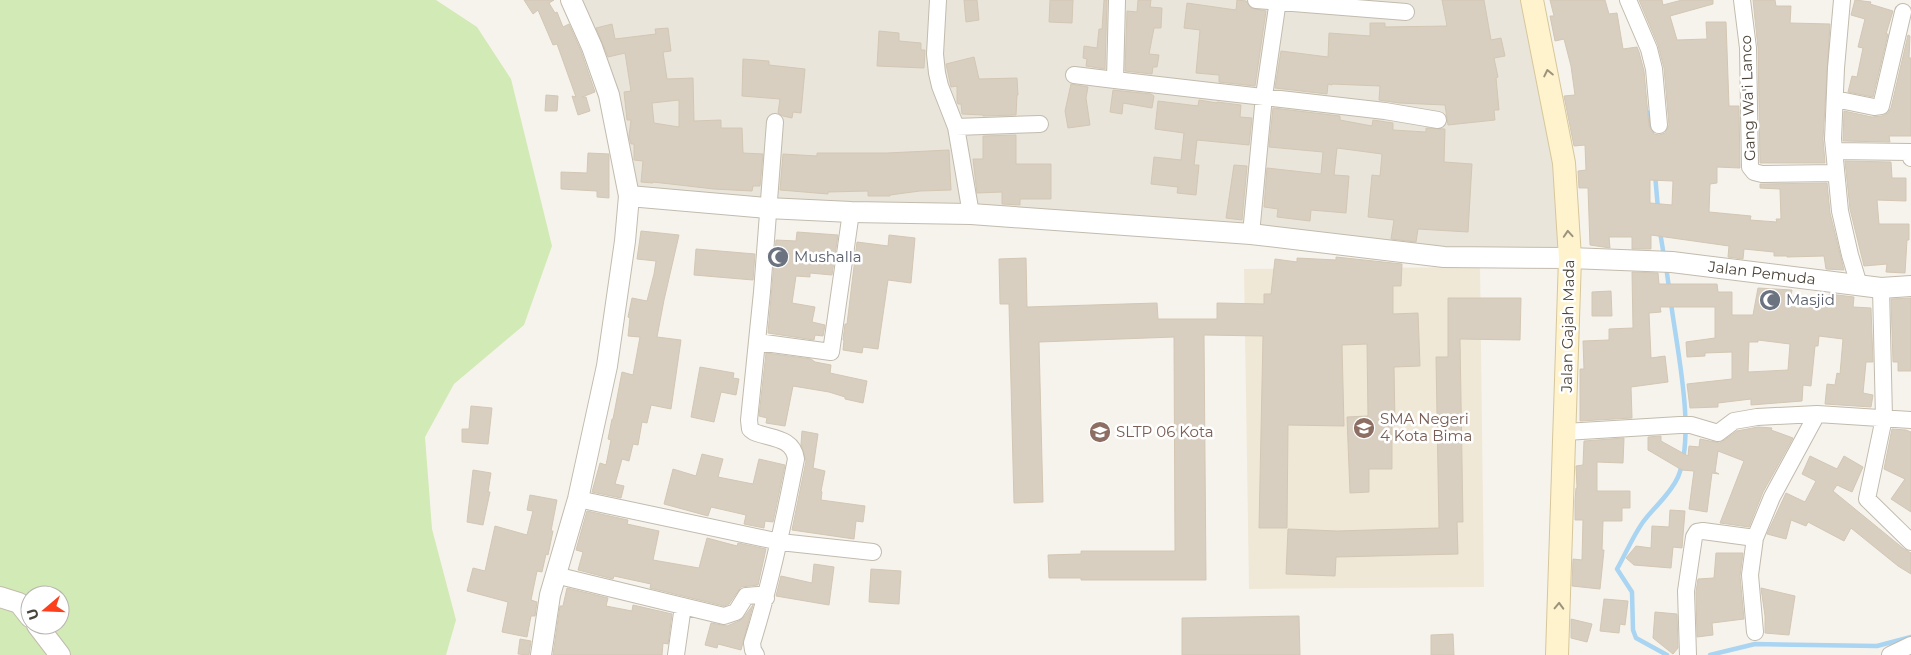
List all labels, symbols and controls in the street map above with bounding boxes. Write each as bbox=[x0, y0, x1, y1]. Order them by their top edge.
street label: Gang Wa'i Lanco bbox=[1736, 35, 1759, 161]
one-way arrow bbox=[1543, 69, 1553, 78]
one-way arrow bbox=[1563, 230, 1574, 238]
mosque icon: Mushalla bbox=[766, 245, 790, 269]
place label: Mushalla bbox=[794, 247, 862, 266]
street label: Jalan Pemuda bbox=[1706, 256, 1817, 289]
street label: Jalan Gajah Mada bbox=[1557, 259, 1578, 394]
mosque icon: Masjid bbox=[1758, 288, 1782, 312]
place label: Masjid bbox=[1786, 290, 1835, 309]
place label: SMA Negeri 4 Kota Bima bbox=[1380, 409, 1472, 445]
school or university icon: SMA Negeri 4 Kota Bima bbox=[1352, 416, 1376, 440]
school or university icon: SLTP 06 Kota bbox=[1088, 420, 1112, 444]
place label: SLTP 06 Kota bbox=[1116, 422, 1214, 441]
north arrow bbox=[20, 585, 70, 635]
one-way arrow bbox=[1554, 602, 1564, 610]
text: U bbox=[22, 606, 43, 622]

